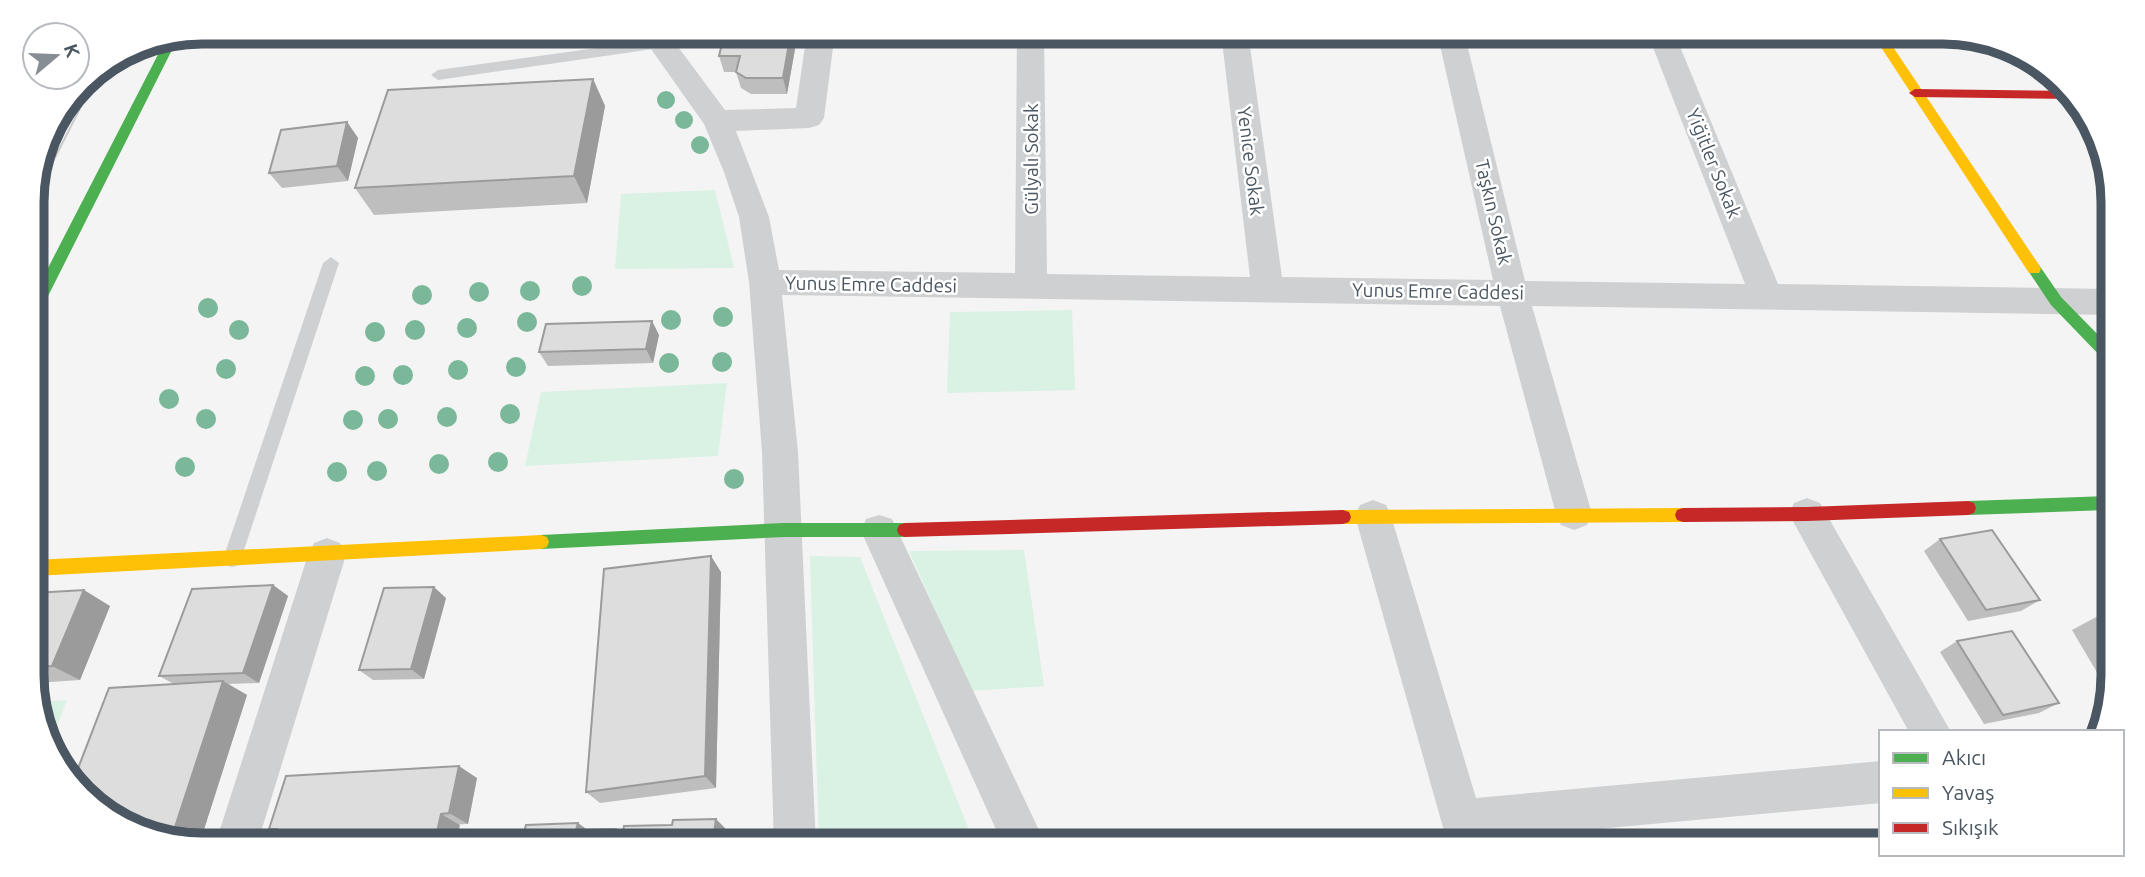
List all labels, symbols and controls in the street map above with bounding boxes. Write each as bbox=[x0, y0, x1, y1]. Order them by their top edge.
north arrow bbox=[21, 21, 91, 91]
text: K bbox=[60, 41, 85, 60]
street label: Gülyalı Sokak bbox=[1020, 103, 1042, 215]
street label: Yenice Sokak bbox=[1233, 105, 1269, 217]
street label: Yiğitler Sokak bbox=[1682, 105, 1746, 221]
street label: Taşkın Sokak bbox=[1471, 157, 1517, 267]
street label: Yunus Emre Caddesi bbox=[785, 272, 957, 296]
street label: Yunus Emre Caddesi bbox=[1352, 279, 1524, 303]
legend bbox=[1879, 730, 2124, 856]
text: Akıcı bbox=[1942, 745, 1986, 769]
text: Yavaş bbox=[1942, 780, 1994, 804]
text: Sıkışık bbox=[1942, 815, 1999, 839]

